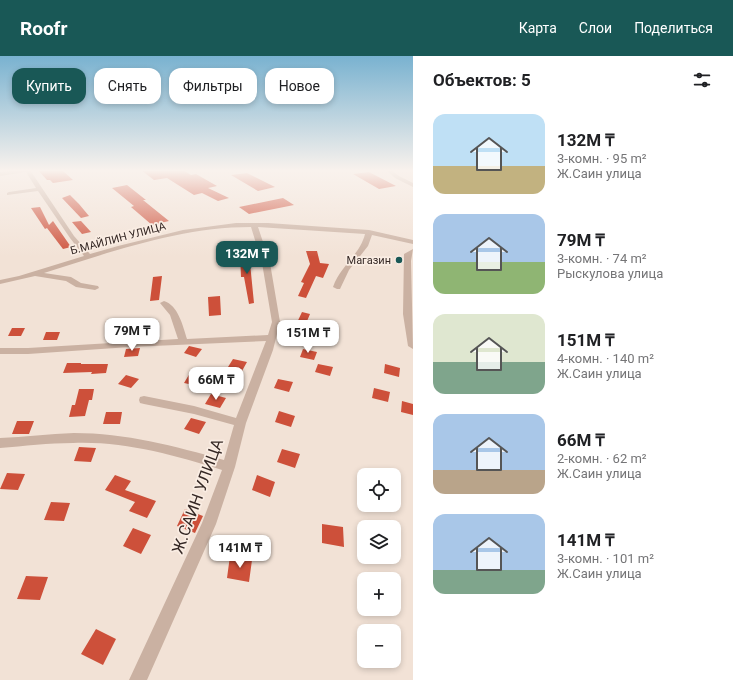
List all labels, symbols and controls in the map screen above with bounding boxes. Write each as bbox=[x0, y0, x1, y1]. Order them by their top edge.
text: Roofr bbox=[20, 17, 67, 40]
text: Карта bbox=[519, 20, 557, 36]
text: Слои bbox=[579, 20, 612, 36]
text: Поделиться bbox=[634, 20, 713, 36]
chip: Купить bbox=[12, 68, 86, 104]
chip: Снять bbox=[94, 68, 161, 104]
chip: Фильтры bbox=[169, 68, 257, 104]
chip: Новое bbox=[265, 68, 334, 104]
icon: filters bbox=[691, 69, 713, 91]
text: Объектов: 5 bbox=[433, 70, 531, 90]
icon: home bbox=[465, 130, 513, 178]
text: 132M ₸ bbox=[557, 130, 615, 150]
text: 3-комн. · 95 m² bbox=[557, 151, 647, 166]
text: Ж.Саин улица bbox=[557, 166, 642, 181]
street label: Б.МАЙЛИН УЛИЦА bbox=[69, 219, 168, 257]
icon: home bbox=[465, 230, 513, 278]
text: 79M ₸ bbox=[557, 230, 605, 250]
pin: 132M ₸ bbox=[214, 241, 280, 275]
text: 132M ₸ bbox=[225, 246, 269, 261]
text: 3-комн. · 74 m² bbox=[557, 251, 647, 266]
place label: Магазин bbox=[347, 254, 391, 267]
marker: Магазин bbox=[394, 255, 404, 265]
text: Рыскулова улица bbox=[557, 266, 663, 281]
pin: 79M ₸ bbox=[104, 318, 160, 352]
pin: 151M ₸ bbox=[275, 320, 341, 354]
text: 79M ₸ bbox=[114, 323, 150, 338]
text: 151M ₸ bbox=[286, 325, 330, 340]
icon: home bbox=[465, 330, 513, 378]
text: 151M ₸ bbox=[557, 330, 615, 350]
text: 4-комн. · 140 m² bbox=[557, 351, 654, 366]
text: Ж.Саин улица bbox=[557, 366, 642, 381]
pin: 66M ₸ bbox=[188, 367, 244, 401]
text: 66M ₸ bbox=[198, 372, 234, 387]
icon: home bbox=[465, 430, 513, 478]
text: 66M ₸ bbox=[557, 430, 605, 450]
street label: Ж.САИН УЛИЦА bbox=[168, 436, 227, 556]
text: 2-комн. · 62 m² bbox=[557, 451, 647, 466]
text: Ж.Саин улица bbox=[557, 466, 642, 481]
map controls bbox=[357, 468, 401, 668]
button: locate bbox=[357, 468, 401, 512]
button: layers bbox=[357, 520, 401, 564]
icon: home bbox=[465, 530, 513, 578]
text: 141M ₸ bbox=[557, 530, 615, 550]
pin: 141M ₸ bbox=[207, 535, 273, 569]
text: 141M ₸ bbox=[218, 540, 262, 555]
text: 3-комн. · 101 m² bbox=[557, 551, 654, 566]
text: Ж.Саин улица bbox=[557, 566, 642, 581]
button: + bbox=[357, 572, 401, 616]
button: − bbox=[357, 624, 401, 668]

